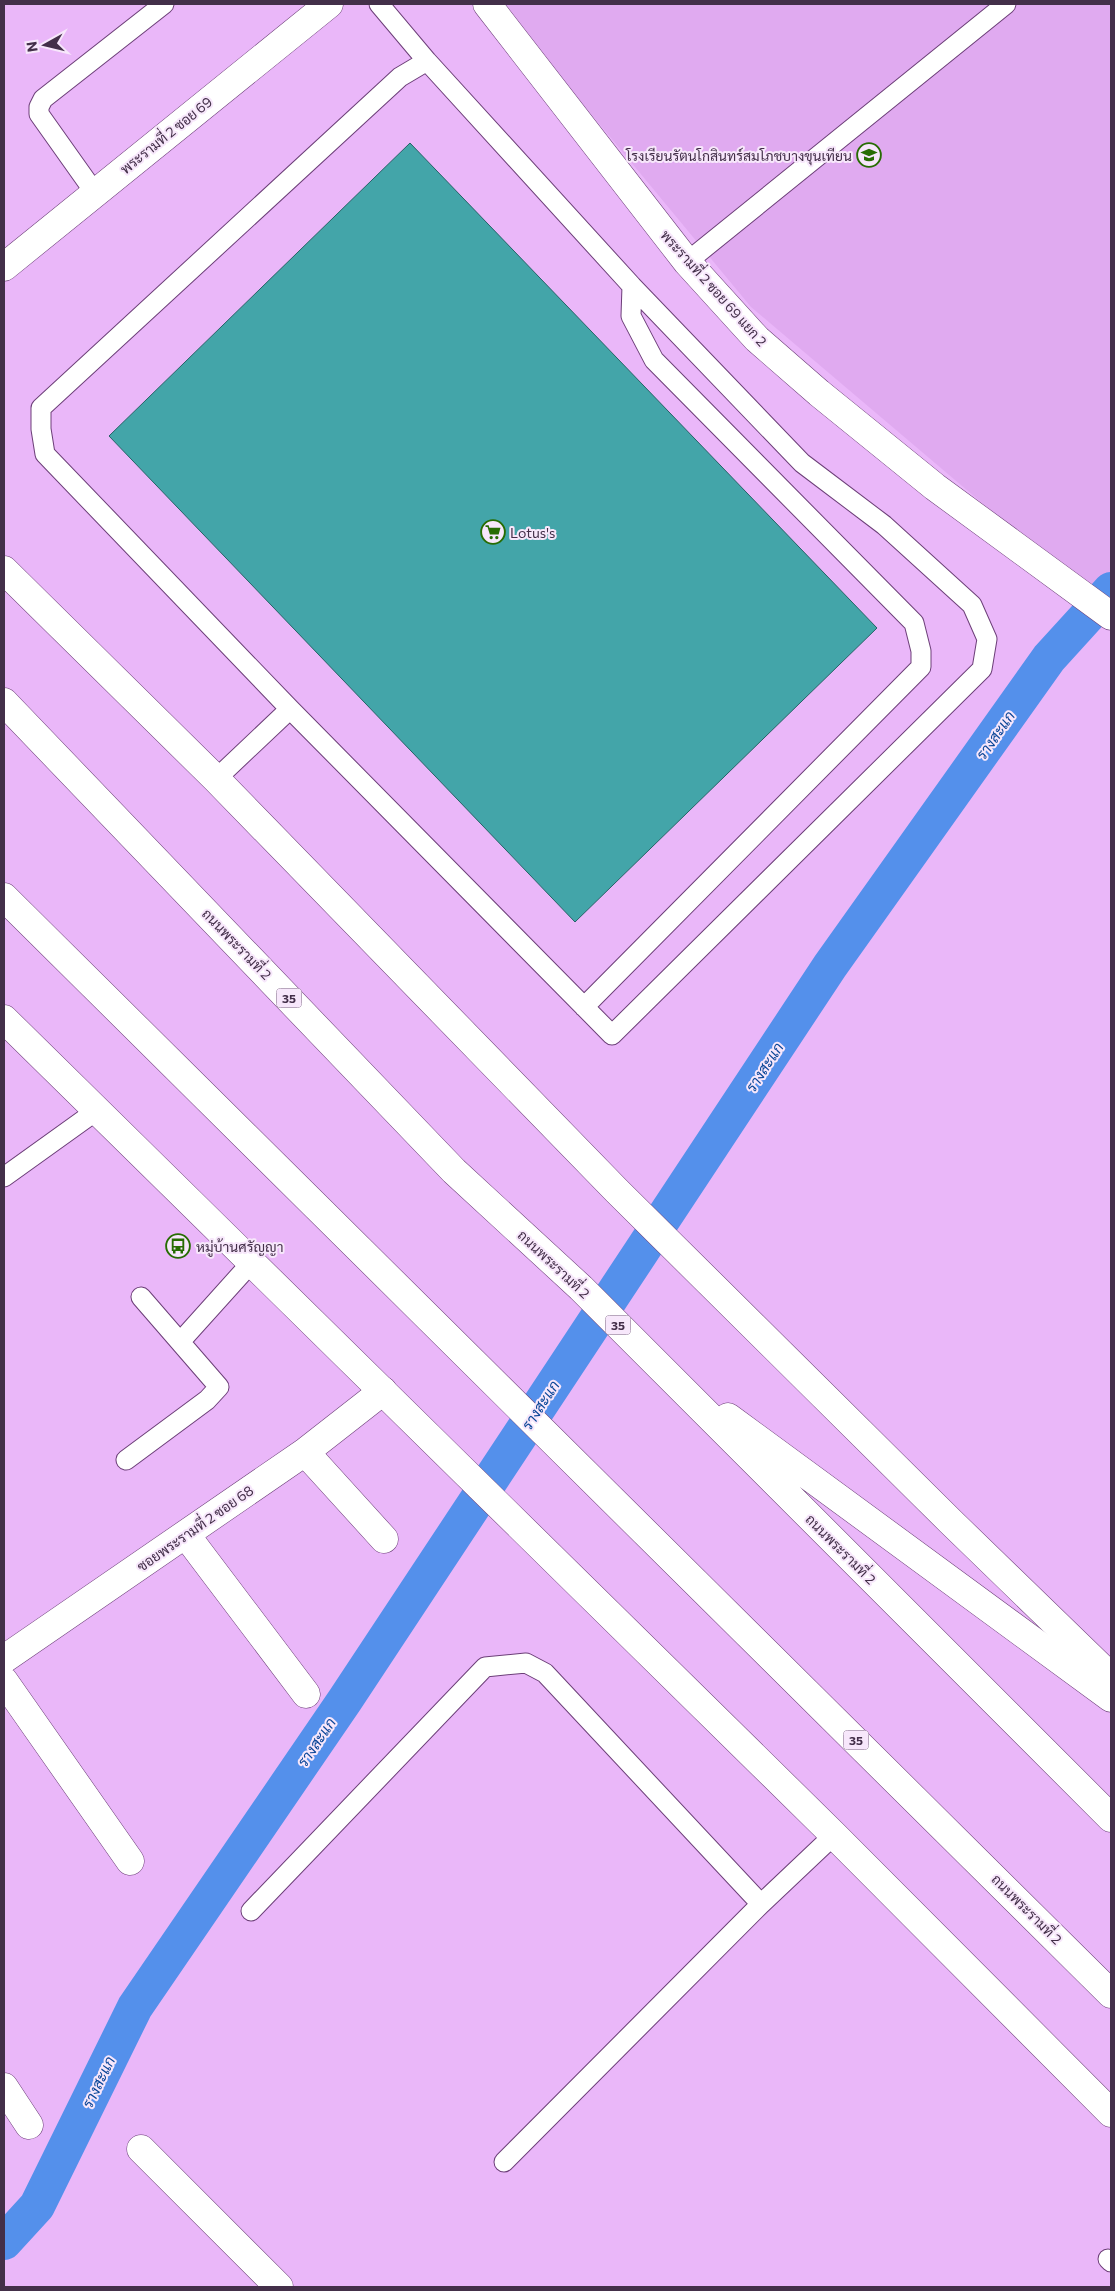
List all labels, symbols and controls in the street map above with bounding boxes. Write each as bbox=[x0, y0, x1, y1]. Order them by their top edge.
north arrow bbox=[20, 20, 70, 70]
text: N bbox=[22, 40, 41, 53]
street label: พระรามที่ 2 ซอย 69 bbox=[115, 90, 215, 177]
school or university icon: โรงเรียนรัตนโกสินทร์สมโภชบางขุนเทียน bbox=[856, 142, 882, 168]
place label: โรงเรียนรัตนโกสินทร์สมโภชบางขุนเทียน bbox=[625, 147, 852, 166]
street label: พระรามที่ 2 ซอย 69 แยก 2 bbox=[657, 224, 773, 350]
supermarket icon: Lotus's bbox=[480, 519, 506, 545]
place label: Lotus's bbox=[510, 524, 555, 541]
water label: รางสะแก bbox=[972, 707, 1018, 763]
street label: ถนนพระรามที่ 2 bbox=[199, 903, 277, 983]
road number: 35 bbox=[276, 988, 302, 1008]
water label: รางสะแก bbox=[741, 1039, 787, 1095]
street label: ถนนพระรามที่ 2 bbox=[515, 1224, 596, 1302]
bus stop icon: หมู่บ้านศรัญญา bbox=[165, 1233, 191, 1259]
place label: หมู่บ้านศรัญญา bbox=[196, 1238, 283, 1257]
road number: 35 bbox=[606, 1316, 630, 1334]
water label: รางสะแก bbox=[517, 1377, 563, 1433]
street label: ซอยพระรามที่ 2 ซอย 68 bbox=[132, 1479, 256, 1575]
street label: ถนนพระรามที่ 2 bbox=[802, 1508, 882, 1588]
water label: รางสะแก bbox=[293, 1714, 339, 1770]
road number: 35 bbox=[844, 1730, 868, 1750]
street label: ถนนพระรามที่ 2 bbox=[988, 1868, 1068, 1948]
water label: รางสะแก bbox=[78, 2053, 118, 2111]

